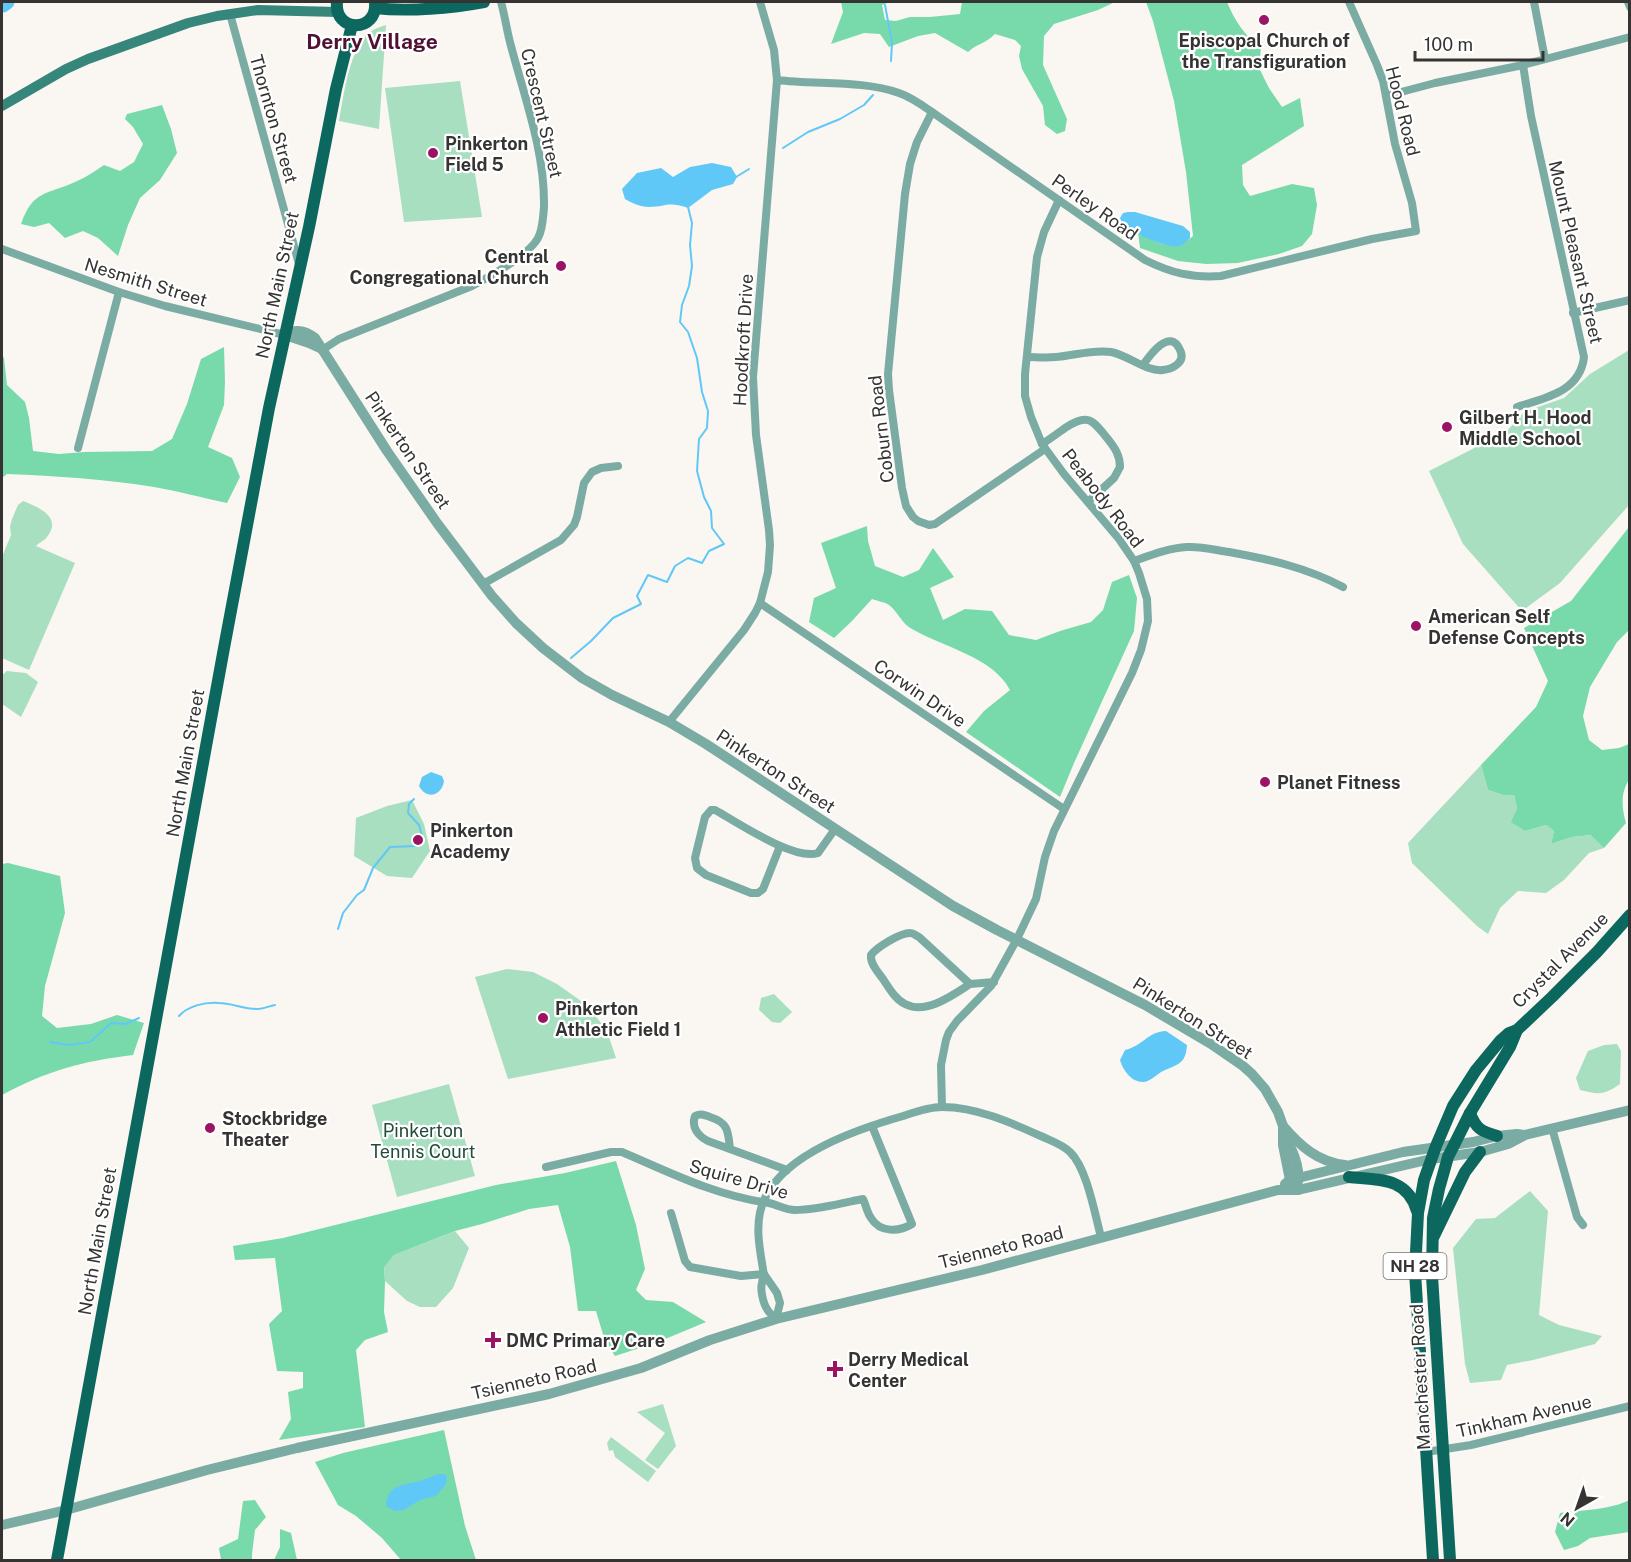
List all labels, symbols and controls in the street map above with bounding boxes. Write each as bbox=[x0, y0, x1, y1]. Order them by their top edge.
marker: Episcopal Church of the Transfiguration bbox=[1257, 13, 1271, 27]
scale bar bbox=[1415, 24, 1542, 62]
district label: Derry Village bbox=[306, 29, 438, 54]
place label: Episcopal Church of the Transfiguration bbox=[1178, 30, 1350, 72]
text: 100 m bbox=[1424, 34, 1473, 55]
street label: Crescent Street bbox=[517, 46, 567, 180]
street label: Thornton Street bbox=[246, 52, 302, 186]
street label: Hood Road bbox=[1382, 64, 1424, 158]
place label: Pinkerton Field 5 bbox=[445, 133, 528, 175]
marker: Pinkerton Field 5 bbox=[426, 146, 440, 160]
street label: Mount Pleasant Street bbox=[1545, 158, 1607, 346]
street label: Perley Road bbox=[1048, 170, 1142, 244]
street label: North Main Street bbox=[251, 210, 303, 360]
place label: Central Congregational Church bbox=[349, 246, 549, 288]
street label: Nesmith Street bbox=[82, 253, 210, 311]
marker: Central Congregational Church bbox=[554, 259, 568, 273]
street label: Hoodkroft Drive bbox=[729, 273, 757, 407]
street label: Coburn Road bbox=[864, 374, 898, 484]
street label: Pinkerton Street bbox=[361, 387, 455, 513]
place label: Gilbert H. Hood Middle School bbox=[1459, 407, 1592, 449]
marker: Gilbert H. Hood Middle School bbox=[1440, 420, 1454, 434]
street label: Peabody Road bbox=[1058, 444, 1148, 552]
place label: American Self Defense Concepts bbox=[1428, 606, 1585, 648]
marker: American Self Defense Concepts bbox=[1409, 619, 1423, 633]
street label: Corwin Drive bbox=[870, 655, 970, 731]
street label: North Main Street bbox=[162, 687, 208, 839]
street label: Pinkerton Street bbox=[713, 725, 839, 817]
place label: Planet Fitness bbox=[1277, 772, 1400, 793]
marker: Planet Fitness bbox=[1258, 775, 1272, 789]
place label: Pinkerton Academy bbox=[430, 820, 513, 862]
marker: Pinkerton Academy bbox=[411, 833, 425, 847]
street label: Crystal Avenue bbox=[1508, 908, 1612, 1012]
street label: Pinkerton Street bbox=[1129, 973, 1257, 1063]
place label: Pinkerton Athletic Field 1 bbox=[555, 998, 681, 1040]
marker: Pinkerton Athletic Field 1 bbox=[536, 1011, 550, 1025]
place label: Stockbridge Theater bbox=[222, 1108, 328, 1150]
park label: Pinkerton Tennis Court bbox=[370, 1120, 476, 1162]
marker: Stockbridge Theater bbox=[203, 1121, 217, 1135]
street label: Squire Drive bbox=[687, 1155, 791, 1203]
street label: North Main Street bbox=[74, 1165, 120, 1317]
street label: Tsienneto Road bbox=[937, 1221, 1065, 1273]
road number: NH 28 bbox=[1384, 1253, 1446, 1279]
street label: Manchester Road bbox=[1406, 1303, 1434, 1451]
place label: DMC Primary Care bbox=[506, 1330, 665, 1351]
marker: DMC Primary Care bbox=[484, 1331, 502, 1349]
place label: Derry Medical Center bbox=[848, 1349, 969, 1391]
street label: Tsienneto Road bbox=[469, 1354, 599, 1404]
marker: Derry Medical Center bbox=[826, 1360, 844, 1378]
street label: Tinkham Avenue bbox=[1454, 1390, 1594, 1442]
north arrow bbox=[1547, 1478, 1607, 1538]
text: N bbox=[1557, 1508, 1579, 1530]

